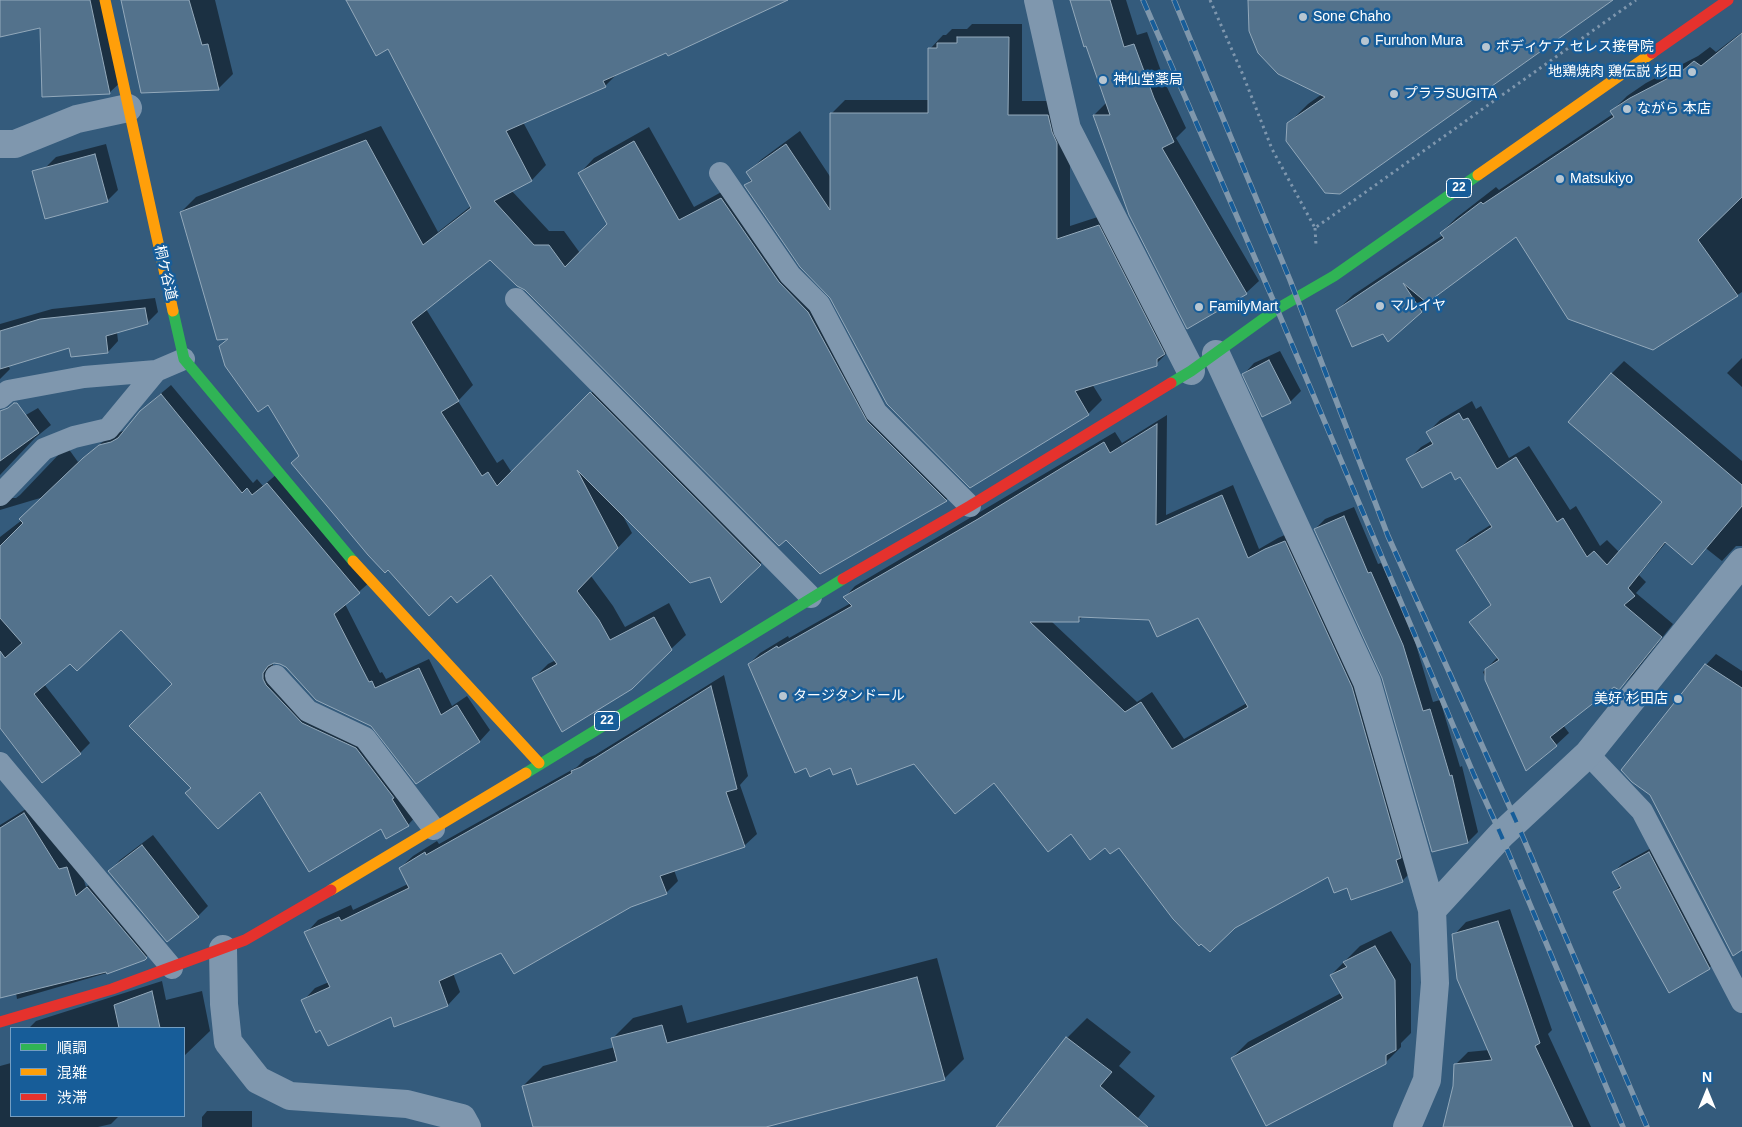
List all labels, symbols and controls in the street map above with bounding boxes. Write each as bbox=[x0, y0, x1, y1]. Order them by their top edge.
place label: Sone Chaho bbox=[1313, 9, 1391, 25]
marker: Sone Chaho bbox=[1297, 11, 1309, 23]
place label: Furuhon Mura bbox=[1375, 33, 1463, 49]
marker: Furuhon Mura bbox=[1359, 35, 1371, 47]
place label: ボディケア セレス接骨院 bbox=[1496, 39, 1654, 55]
marker: ボディケア セレス接骨院 bbox=[1480, 41, 1492, 53]
place label: 地鶏焼肉 鶏伝説 杉田 bbox=[1548, 64, 1682, 80]
marker: 地鶏焼肉 鶏伝説 杉田 bbox=[1686, 66, 1698, 78]
place label: 神仙堂薬局 bbox=[1113, 72, 1183, 88]
marker: 神仙堂薬局 bbox=[1097, 74, 1109, 86]
place label: プララSUGITA bbox=[1404, 86, 1497, 102]
marker: プララSUGITA bbox=[1388, 88, 1400, 100]
place label: ながら 本店 bbox=[1637, 101, 1711, 117]
marker: ながら 本店 bbox=[1621, 103, 1633, 115]
place label: Matsukiyo bbox=[1570, 171, 1633, 187]
marker: Matsukiyo bbox=[1554, 173, 1566, 185]
road number: 22 bbox=[1446, 178, 1472, 198]
street label: 桐ケ谷道 bbox=[151, 244, 179, 302]
place label: マルイヤ bbox=[1390, 298, 1446, 314]
place label: FamilyMart bbox=[1209, 299, 1278, 315]
marker: マルイヤ bbox=[1374, 300, 1386, 312]
marker: FamilyMart bbox=[1193, 301, 1205, 313]
place label: タージタンドール bbox=[793, 688, 905, 704]
marker: タージタンドール bbox=[777, 690, 789, 702]
place label: 美好 杉田店 bbox=[1594, 691, 1668, 707]
marker: 美好 杉田店 bbox=[1672, 693, 1684, 705]
road number: 22 bbox=[594, 711, 620, 730]
legend bbox=[10, 1027, 185, 1117]
text: 順調 bbox=[57, 1039, 87, 1056]
text: 混雑 bbox=[57, 1064, 87, 1081]
north arrow bbox=[1682, 1067, 1732, 1117]
text: N bbox=[1702, 1069, 1712, 1085]
text: 渋滞 bbox=[57, 1089, 87, 1106]

